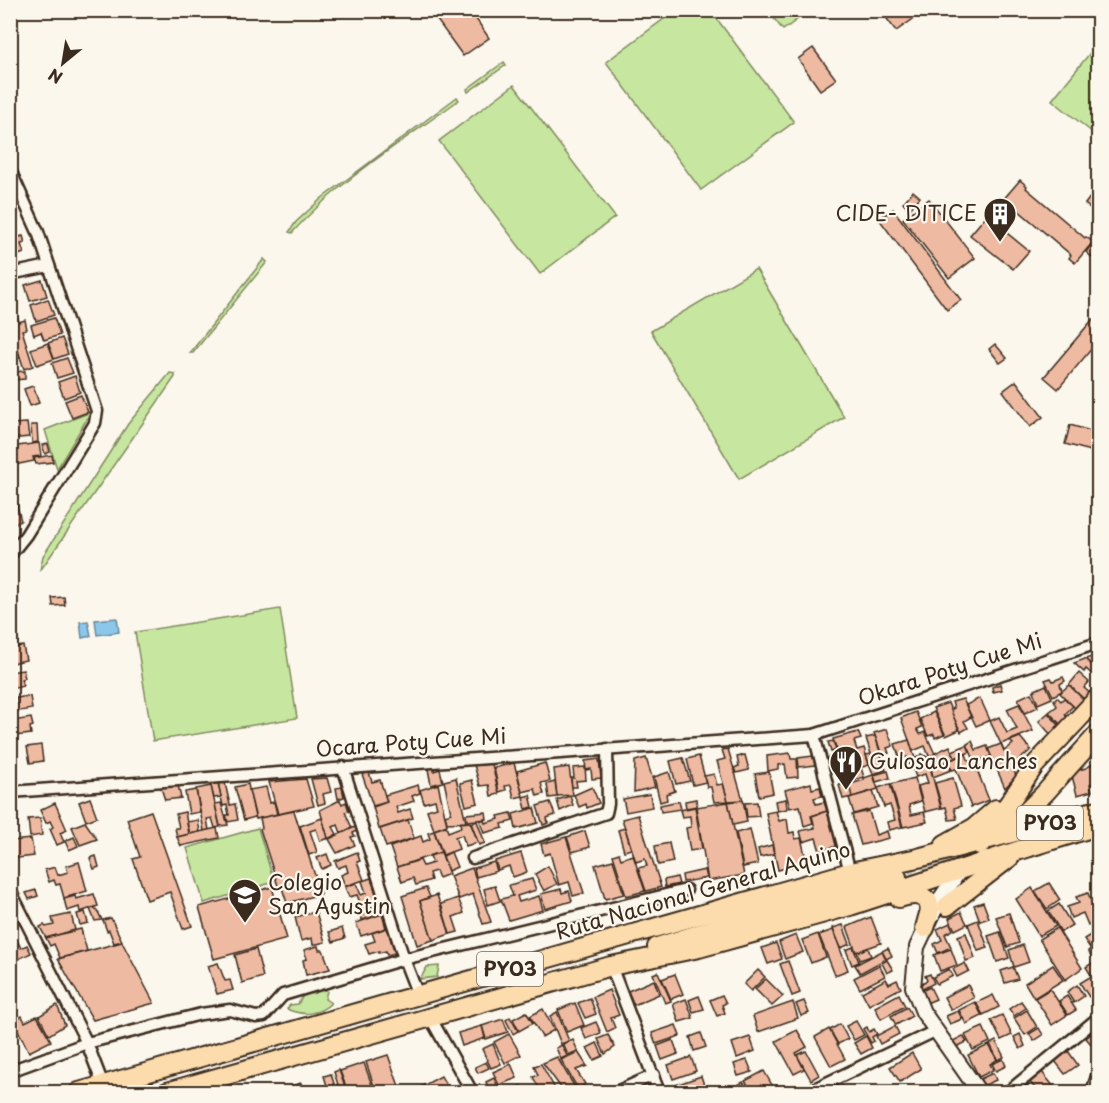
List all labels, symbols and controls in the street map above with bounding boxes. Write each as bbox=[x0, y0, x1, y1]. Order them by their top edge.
north arrow bbox=[33, 33, 93, 93]
text: N bbox=[44, 63, 66, 90]
place label: CIDE- DITICE bbox=[836, 196, 977, 228]
building icon: CIDE- DITICE bbox=[982, 196, 1018, 243]
street label: Okara Poty Cue Mi bbox=[853, 623, 1046, 713]
street label: Ocara Poty Cue Mi bbox=[314, 718, 507, 764]
restaurant icon: Gulosao Lanches bbox=[828, 744, 864, 791]
place label: Gulosao Lanches bbox=[869, 744, 1037, 776]
road number: PY03 bbox=[1017, 806, 1083, 840]
street label: Ruta Nacional General Aquino bbox=[551, 832, 854, 947]
place label: Colegio San Agustin bbox=[268, 865, 390, 921]
school or university icon: Colegio San Agustin bbox=[227, 877, 263, 924]
road number: PY03 bbox=[477, 952, 543, 986]

